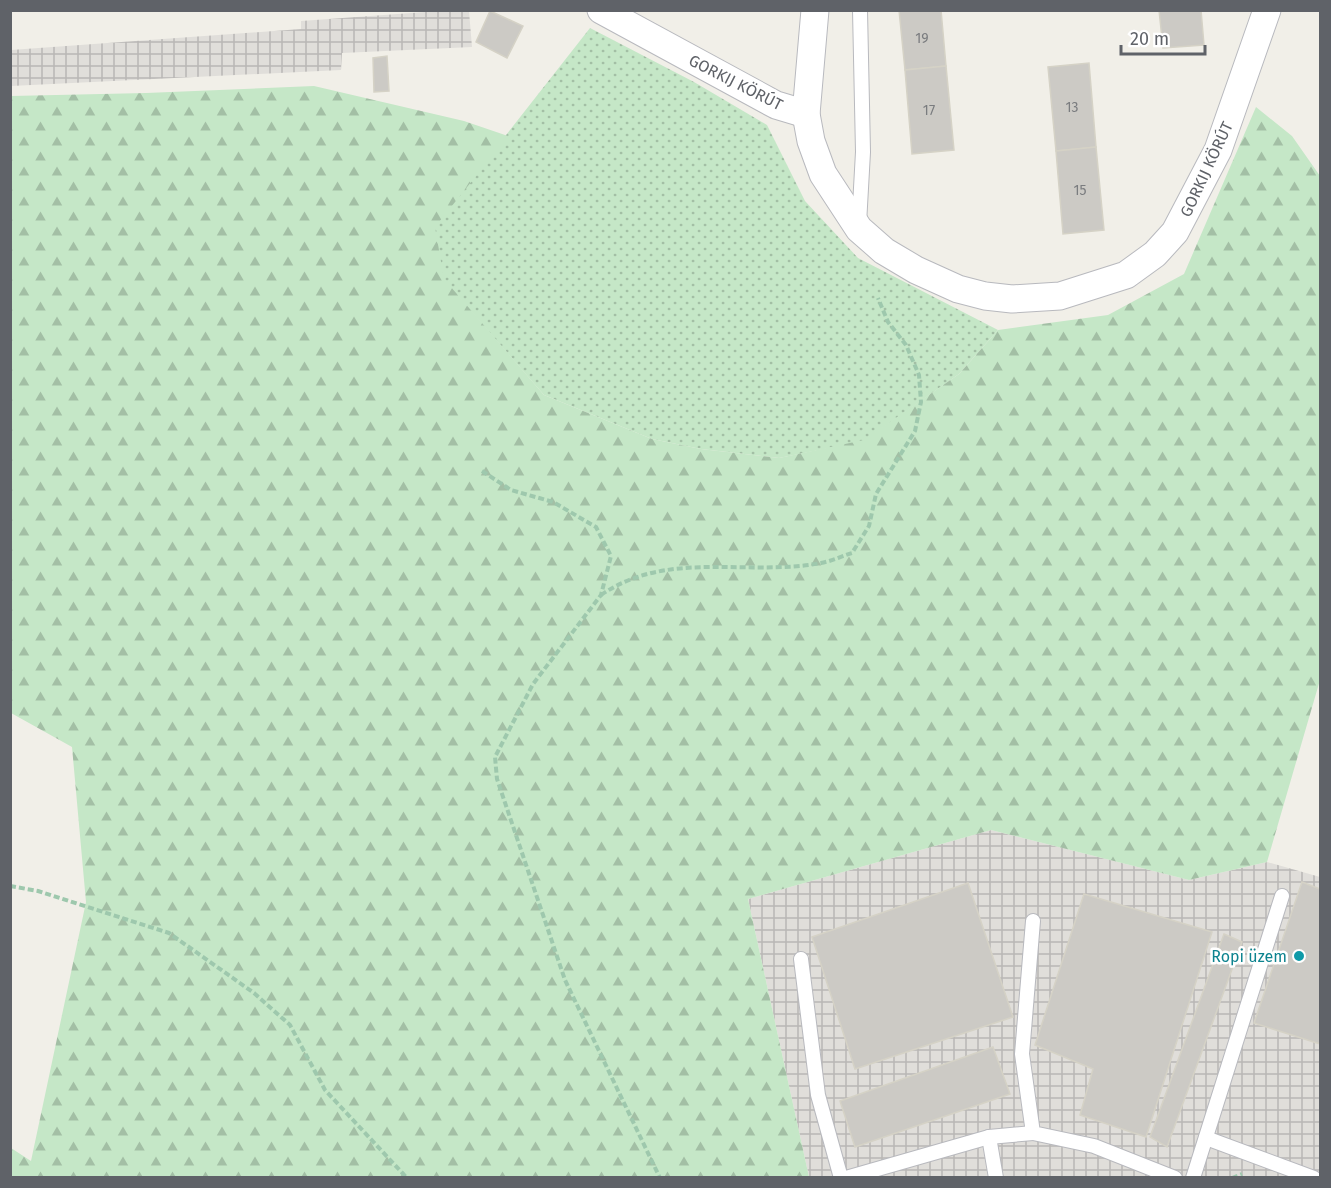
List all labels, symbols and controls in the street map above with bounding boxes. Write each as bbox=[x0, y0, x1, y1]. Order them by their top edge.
scale bar bbox=[1121, 18, 1205, 56]
text: 20 m bbox=[1130, 28, 1169, 50]
house number: 19 bbox=[915, 30, 929, 47]
street label: GORKIJ KÖRÚT bbox=[686, 50, 787, 115]
house number: 13 bbox=[1065, 99, 1079, 116]
house number: 17 bbox=[923, 102, 935, 119]
street label: GORKIJ KÖRÚT bbox=[1175, 118, 1237, 220]
house number: 15 bbox=[1073, 182, 1087, 199]
place label: Ropi üzem bbox=[1211, 947, 1287, 966]
marker: Ropi üzem bbox=[1292, 949, 1306, 963]

